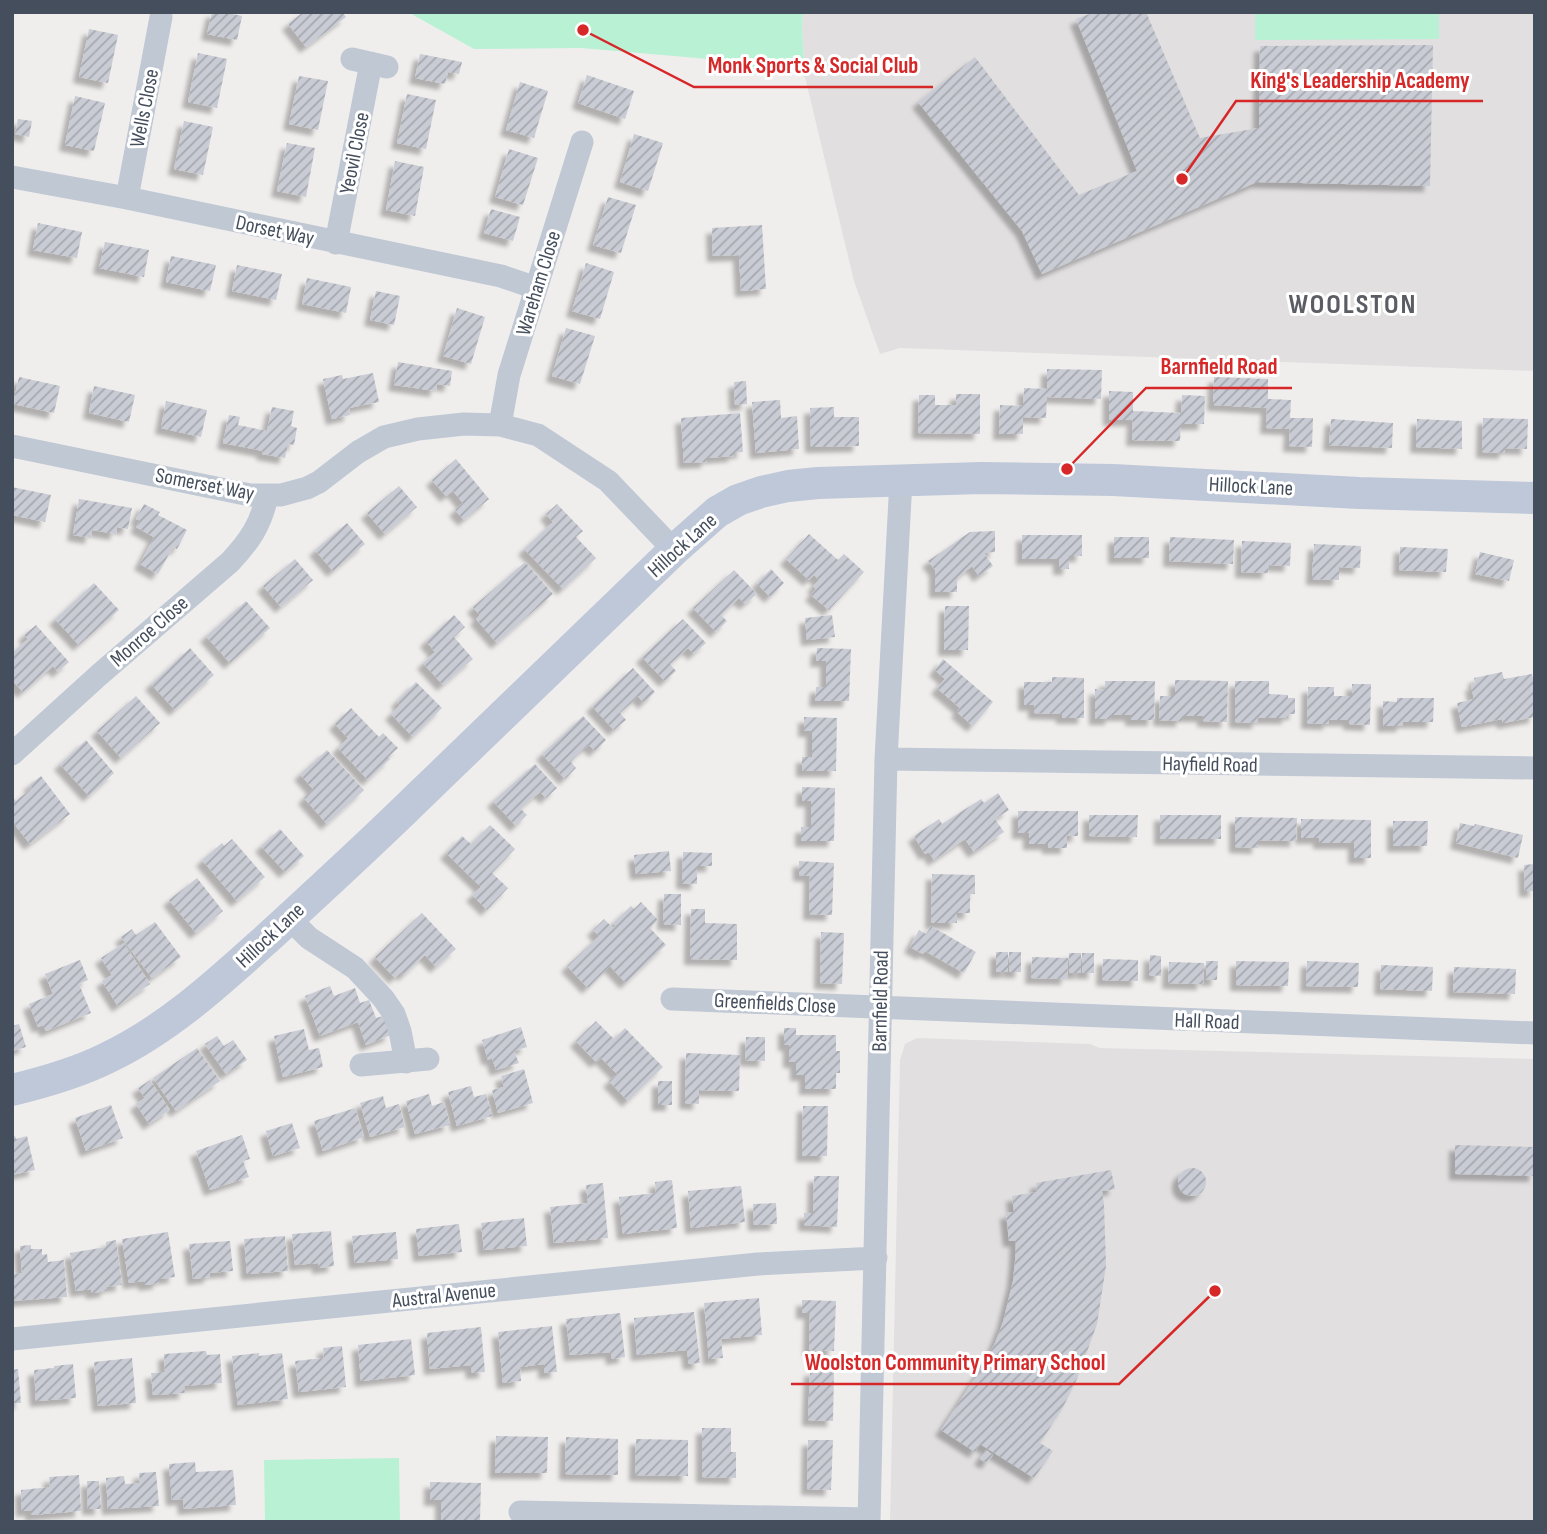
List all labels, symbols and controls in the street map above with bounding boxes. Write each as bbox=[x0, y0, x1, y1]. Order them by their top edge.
callout: Monk Sports & Social Club bbox=[694, 43, 933, 87]
text: Monk Sports & Social Club bbox=[708, 52, 918, 80]
callout: King's Leadership Academy bbox=[1236, 57, 1483, 101]
street label: Wells Close bbox=[125, 67, 164, 149]
text: King's Leadership Academy bbox=[1250, 67, 1470, 95]
street label: Yeovil Close bbox=[334, 110, 375, 196]
street label: Dorset Way bbox=[233, 210, 316, 251]
street label: Wareham Close bbox=[511, 228, 566, 338]
district label: WOOLSTON bbox=[1288, 288, 1418, 321]
callout: Barnfield Road bbox=[1146, 344, 1292, 388]
text: Barnfield Road bbox=[1160, 353, 1278, 381]
street label: Somerset Way bbox=[153, 463, 256, 506]
street label: Hillock Lane bbox=[1208, 472, 1294, 501]
street label: Hillock Lane bbox=[643, 508, 722, 583]
street label: Monroe Close bbox=[105, 591, 193, 672]
street label: Hayfield Road bbox=[1162, 751, 1258, 778]
street label: Hillock Lane bbox=[231, 898, 310, 973]
street label: Barnfield Road bbox=[867, 950, 894, 1052]
street label: Greenfields Close bbox=[713, 988, 837, 1019]
street label: Hall Road bbox=[1174, 1008, 1240, 1035]
street label: Austral Avenue bbox=[390, 1278, 497, 1313]
callout: Woolston Community Primary School bbox=[791, 1340, 1119, 1384]
text: Woolston Community Primary School bbox=[805, 1349, 1105, 1377]

